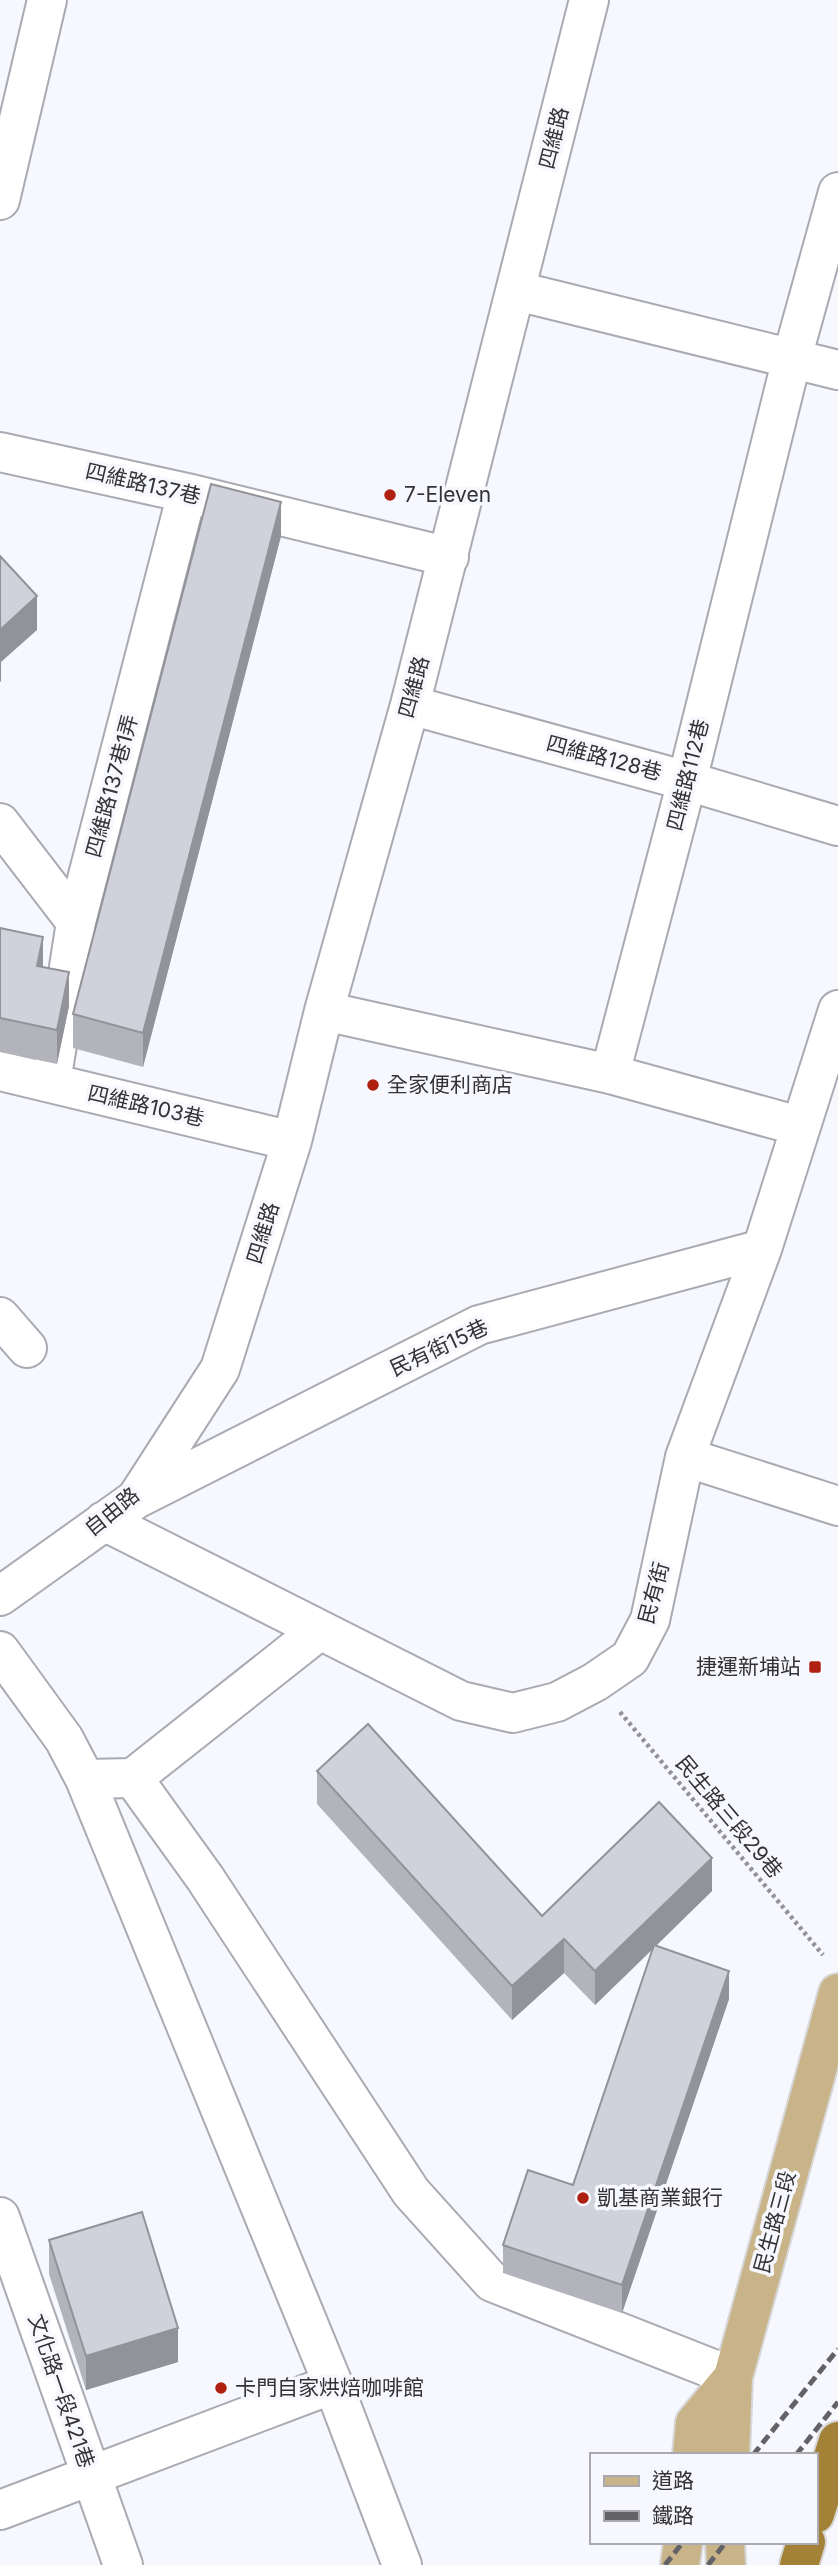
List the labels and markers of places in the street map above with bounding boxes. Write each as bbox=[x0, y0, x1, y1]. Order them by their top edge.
place label: 7-Eleven bbox=[404, 482, 491, 507]
marker: 7-Eleven bbox=[382, 487, 398, 503]
place label: 全家便利商店 bbox=[387, 1072, 513, 1097]
marker: 全家便利商店 bbox=[365, 1077, 381, 1093]
place label: 捷運新埔站 bbox=[696, 1654, 801, 1679]
marker: 捷運新埔站 bbox=[807, 1659, 823, 1675]
place label: 凱基商業銀行 bbox=[597, 2185, 723, 2210]
marker: 凱基商業銀行 bbox=[575, 2190, 591, 2206]
place label: 卡門自家烘焙咖啡館 bbox=[235, 2375, 424, 2400]
marker: 卡門自家烘焙咖啡館 bbox=[213, 2380, 229, 2396]

